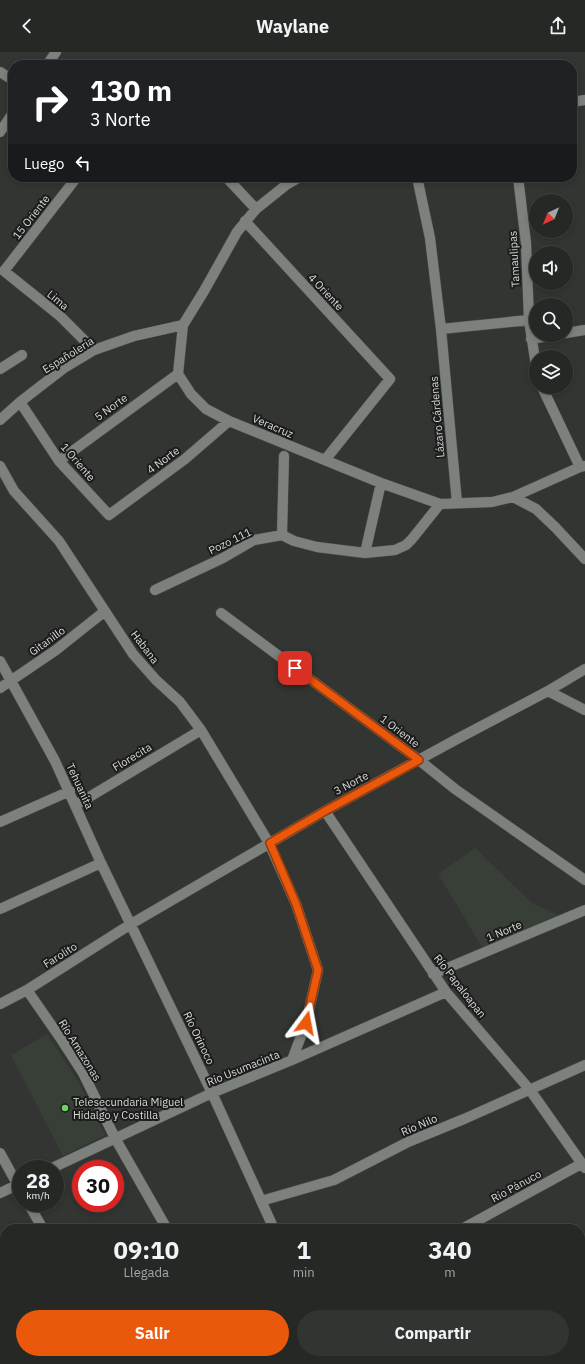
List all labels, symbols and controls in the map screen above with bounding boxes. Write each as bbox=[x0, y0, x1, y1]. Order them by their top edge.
icon: back bbox=[16, 15, 38, 37]
text: Waylane bbox=[256, 15, 329, 38]
icon: share bbox=[547, 15, 569, 37]
text: 130 m bbox=[90, 72, 172, 109]
icon: right bbox=[24, 76, 76, 128]
text: 3 Norte bbox=[90, 108, 151, 131]
icon: left bbox=[72, 152, 94, 174]
text: Luego bbox=[24, 154, 64, 173]
street label: 15 Oriente bbox=[9, 192, 53, 242]
north arrow bbox=[529, 194, 573, 238]
map controls bbox=[529, 194, 573, 394]
street label: Tamaulipas bbox=[506, 230, 522, 288]
button: sound bbox=[529, 246, 573, 290]
street label: 4 Oriente bbox=[305, 270, 347, 314]
street label: Lima bbox=[44, 287, 72, 313]
button: search bbox=[529, 298, 573, 342]
street label: Españolería bbox=[40, 334, 96, 376]
button: layers bbox=[529, 350, 573, 394]
street label: Lázaro Cárdenas bbox=[426, 376, 448, 458]
street label: 5 Norte bbox=[92, 390, 130, 424]
street label: Veracruz bbox=[250, 411, 296, 441]
street label: 1 Oriente bbox=[58, 440, 98, 484]
street label: 4 Norte bbox=[144, 443, 182, 477]
street label: Pozo 111 bbox=[206, 524, 254, 557]
street label: Gitanillo bbox=[26, 623, 68, 659]
street label: Habana bbox=[128, 628, 162, 666]
pin bbox=[278, 651, 312, 685]
icon: arrive bbox=[284, 657, 306, 679]
street label: 1 Oriente bbox=[377, 712, 423, 750]
street label: Florecita bbox=[110, 740, 154, 774]
street label: Tehuanita bbox=[63, 761, 97, 811]
street label: 3 Norte bbox=[331, 768, 371, 798]
street label: 1 Norte bbox=[484, 917, 524, 945]
street label: Farolito bbox=[40, 939, 80, 971]
street label: Río Papaloapan bbox=[431, 951, 489, 1021]
position arrow bbox=[285, 1002, 327, 1044]
street label: Río Orinoco bbox=[180, 1009, 218, 1067]
street label: Río Amazonas bbox=[56, 1017, 104, 1083]
street label: Río Usumacinta bbox=[205, 1047, 282, 1089]
place label: Telesecundaria Miguel Hidalgo y Costilla bbox=[73, 1095, 183, 1122]
marker: Telesecundaria Miguel Hidalgo y Costilla bbox=[60, 1103, 70, 1113]
street label: Río Nilo bbox=[399, 1111, 439, 1139]
speed limit sign: 30 bbox=[72, 1160, 124, 1212]
text: 28 bbox=[26, 1167, 50, 1194]
street label: Río Pánuco bbox=[489, 1167, 543, 1205]
text: km/h bbox=[26, 1189, 50, 1202]
text: 09:10 bbox=[114, 1234, 179, 1266]
text: 1 bbox=[296, 1234, 311, 1266]
text: 340 bbox=[428, 1234, 471, 1266]
text: Llegada bbox=[124, 1264, 169, 1281]
text: min bbox=[293, 1264, 315, 1281]
text: m bbox=[444, 1264, 455, 1281]
button: Salir bbox=[16, 1310, 289, 1356]
button: Compartir bbox=[297, 1310, 569, 1356]

